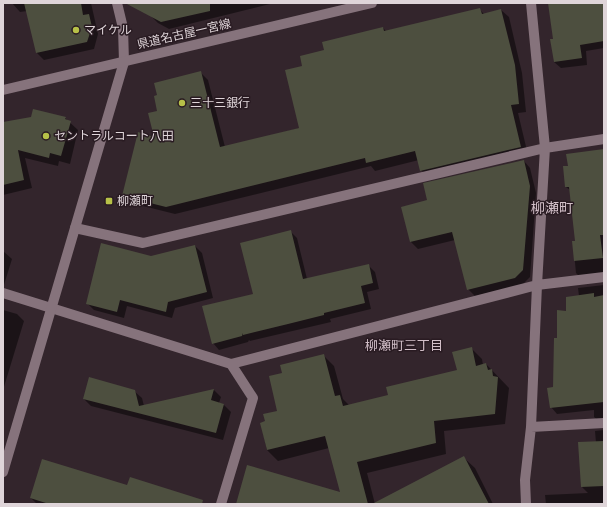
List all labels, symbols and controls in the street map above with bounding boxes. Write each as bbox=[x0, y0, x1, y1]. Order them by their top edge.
street label: 県道名古屋一宮線 bbox=[136, 16, 232, 52]
place label: マイケル bbox=[84, 23, 132, 37]
marker: マイケル bbox=[71, 25, 81, 35]
place label: 三十三銀行 bbox=[190, 96, 250, 110]
marker: 三十三銀行 bbox=[177, 98, 187, 108]
place label: セントラルコート八田 bbox=[54, 129, 174, 143]
marker: セントラルコート八田 bbox=[41, 131, 51, 141]
place label: 柳瀬町 bbox=[117, 194, 153, 208]
marker: 柳瀬町 bbox=[104, 196, 114, 206]
district label: 柳瀬町 bbox=[531, 200, 573, 217]
district label: 柳瀬町三丁目 bbox=[365, 338, 443, 353]

